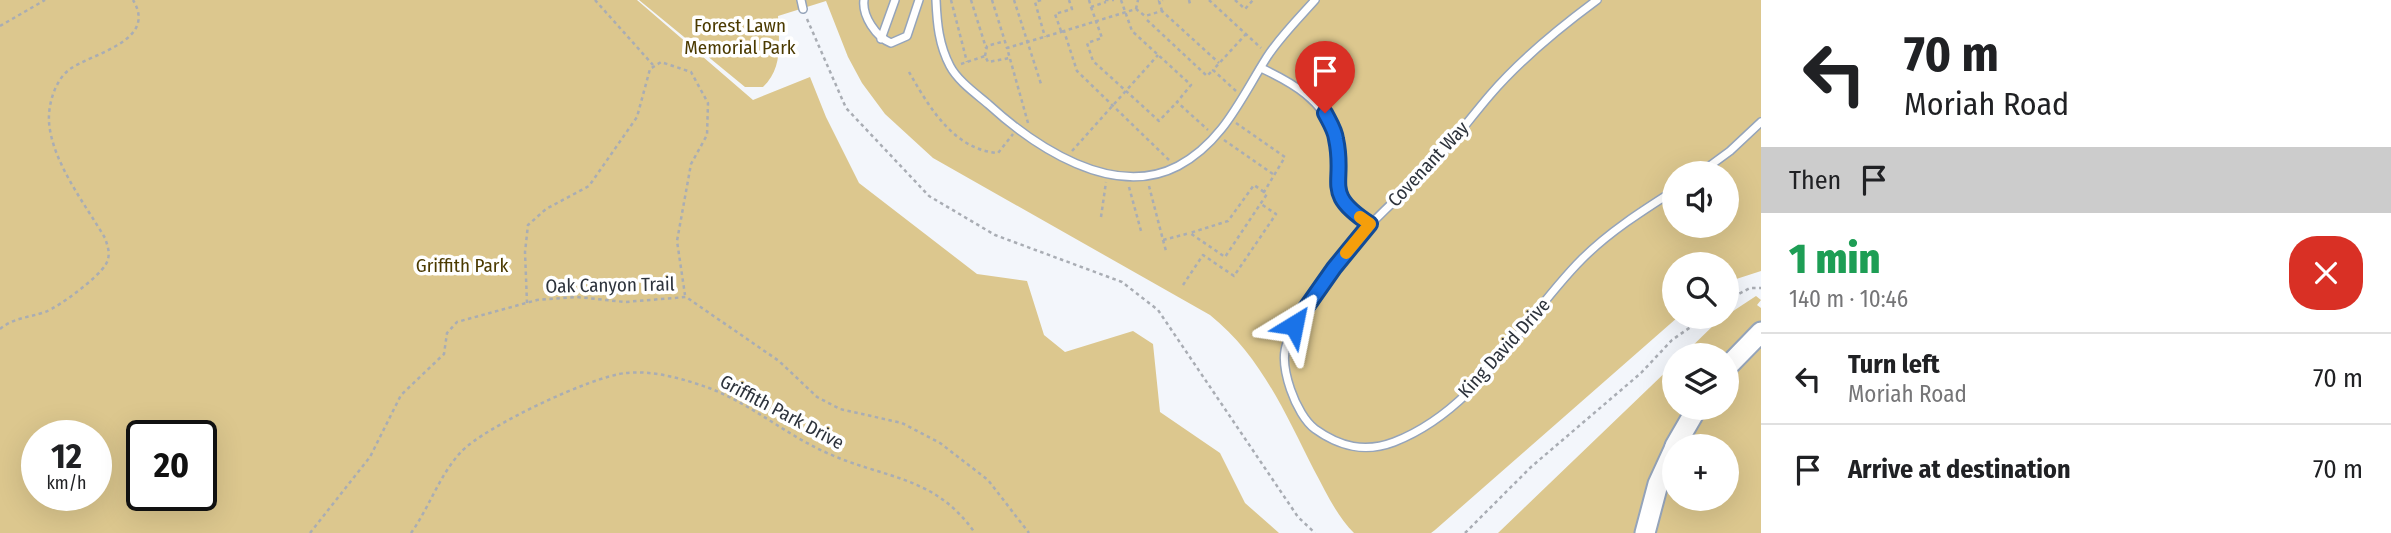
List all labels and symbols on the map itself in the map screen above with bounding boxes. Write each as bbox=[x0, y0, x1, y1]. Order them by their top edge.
park label: Forest Lawn Memorial Park bbox=[684, 14, 796, 59]
pin bbox=[1295, 41, 1355, 113]
street label: Covenant Way bbox=[1383, 116, 1474, 211]
park label: Griffith Park bbox=[416, 254, 508, 277]
street label: Oak Canyon Trail bbox=[545, 272, 675, 298]
position arrow bbox=[1257, 288, 1331, 362]
street label: King David Drive bbox=[1453, 293, 1555, 403]
street label: Griffith Park Drive bbox=[716, 370, 848, 454]
speed limit sign: 20 bbox=[126, 420, 217, 511]

